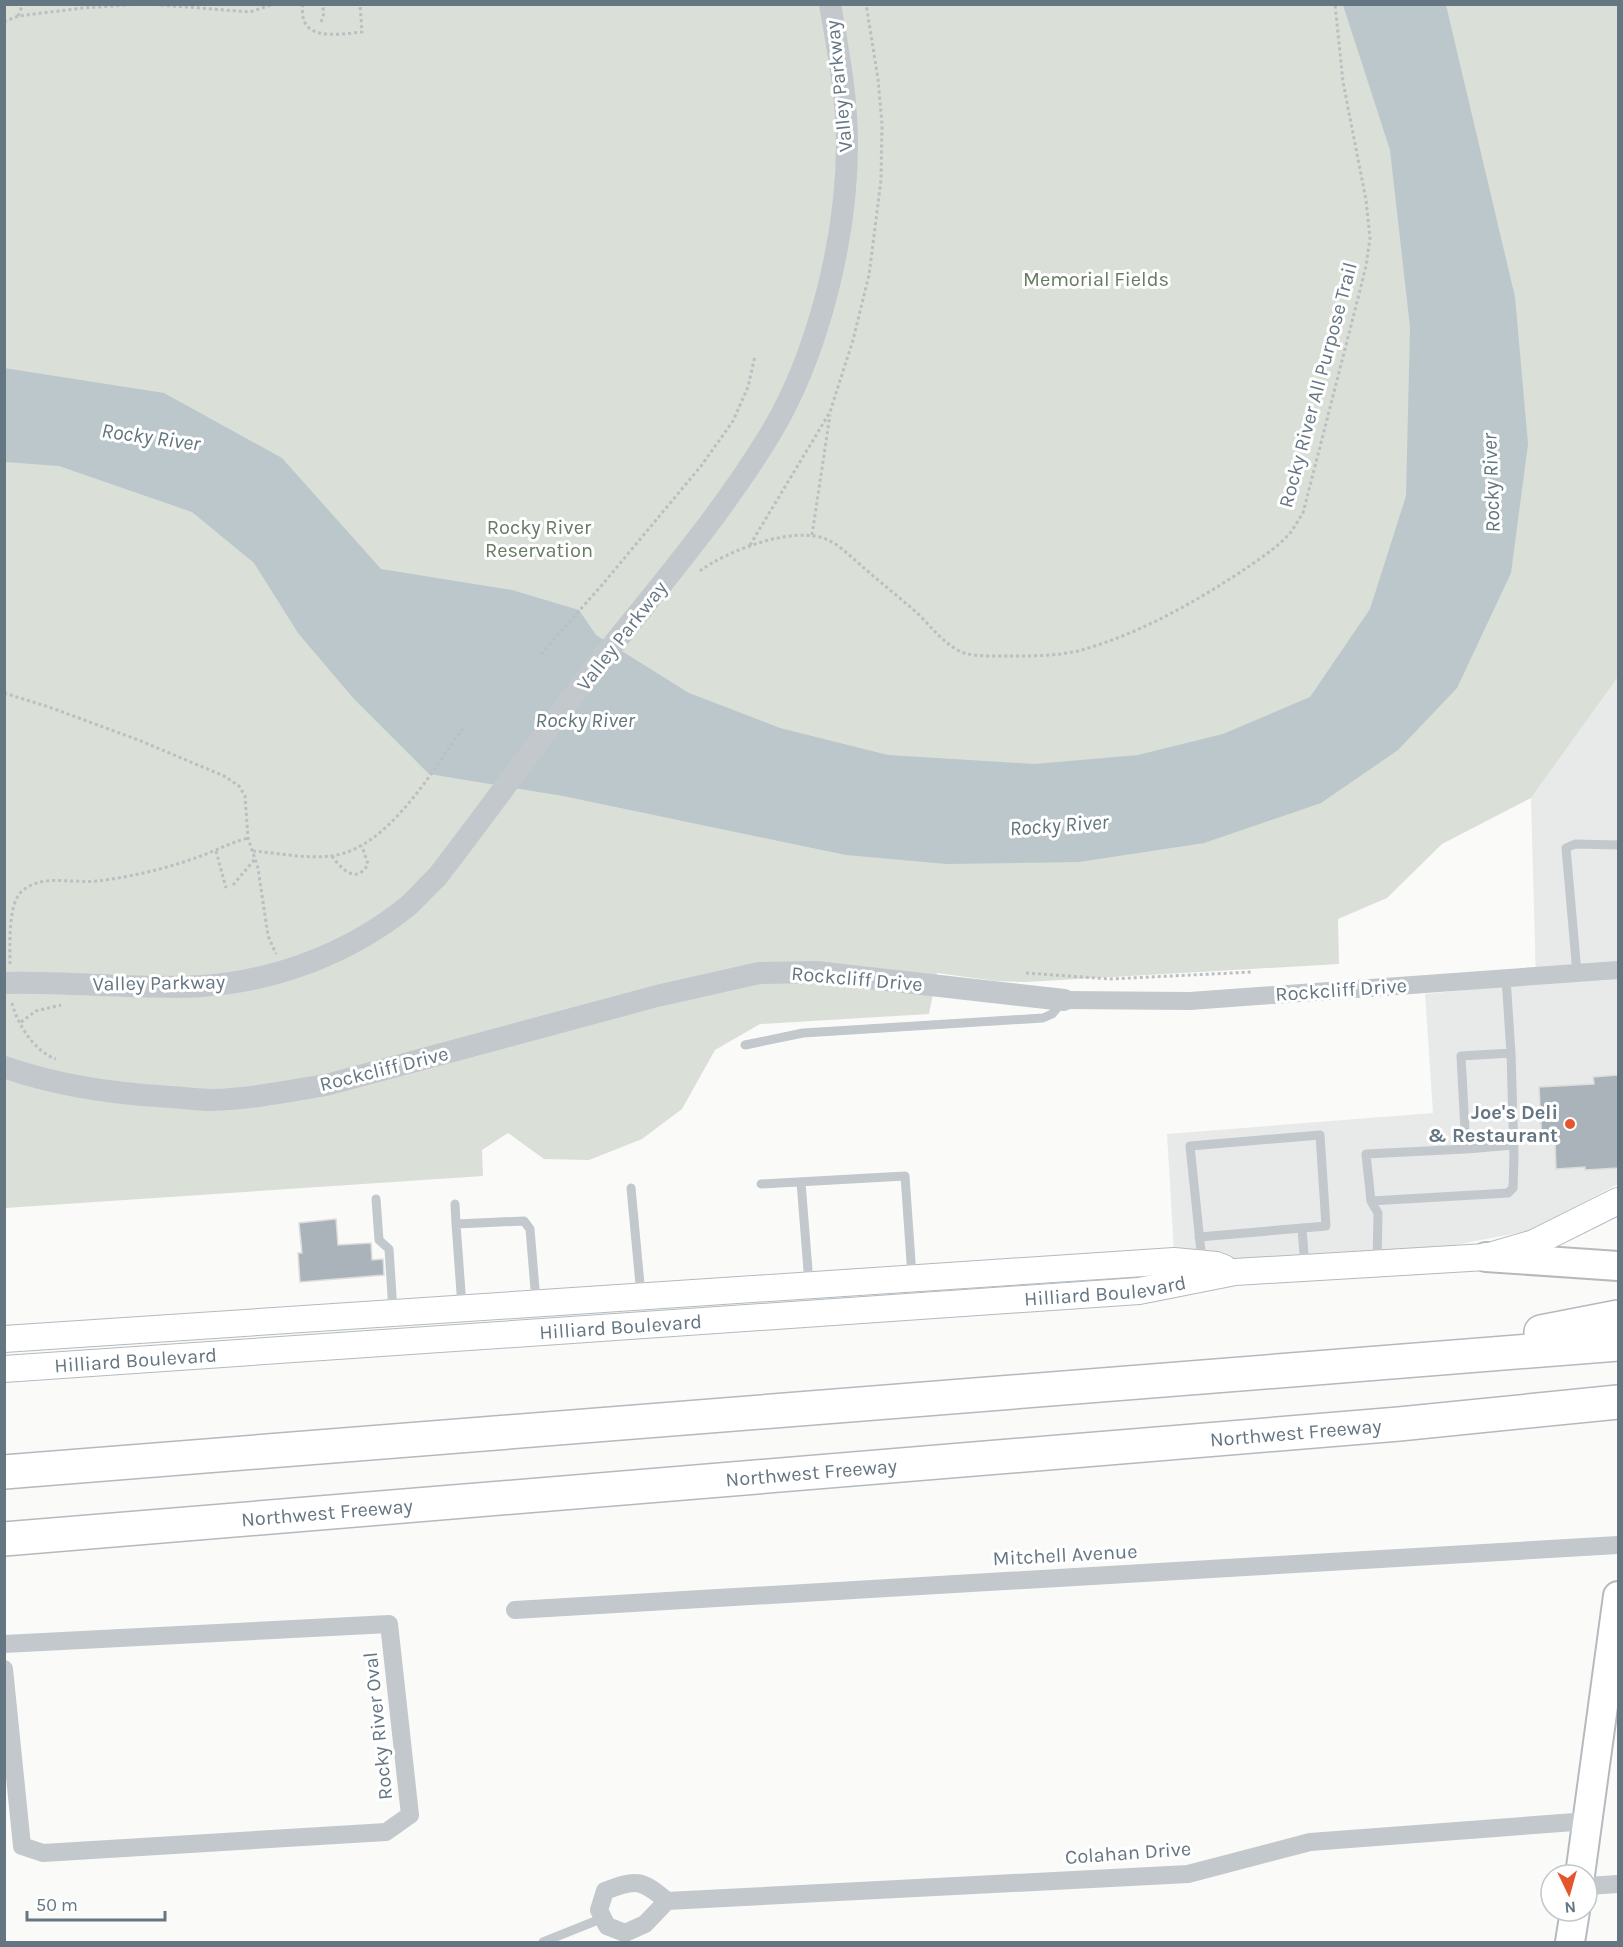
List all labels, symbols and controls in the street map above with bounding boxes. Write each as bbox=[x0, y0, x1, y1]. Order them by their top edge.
street label: Valley Parkway bbox=[821, 19, 857, 153]
street label: Rocky River All Purpose Trail bbox=[1274, 260, 1362, 510]
park label: Memorial Fields bbox=[1023, 268, 1169, 291]
water label: Rocky River bbox=[100, 418, 203, 456]
water label: Rocky River bbox=[1477, 432, 1505, 533]
park label: Rocky River Reservation bbox=[485, 516, 593, 562]
street label: Valley Parkway bbox=[572, 577, 672, 695]
water label: Rocky River bbox=[535, 708, 635, 732]
water label: Rocky River bbox=[1009, 810, 1110, 840]
street label: Rockcliff Drive bbox=[790, 962, 924, 996]
street label: Valley Parkway bbox=[93, 970, 225, 996]
street label: Rockcliff Drive bbox=[1274, 974, 1408, 1006]
street label: Rockcliff Drive bbox=[317, 1042, 451, 1096]
place label: Joe's Deli & Restaurant bbox=[1428, 1101, 1558, 1147]
marker: Joe's Deli & Restaurant bbox=[1563, 1117, 1577, 1131]
street label: Hilliard Boulevard bbox=[1023, 1270, 1188, 1310]
street label: Hilliard Boulevard bbox=[538, 1310, 703, 1344]
street label: Hilliard Boulevard bbox=[54, 1343, 218, 1377]
street label: Northwest Freeway bbox=[1209, 1414, 1382, 1451]
street label: Northwest Freeway bbox=[725, 1454, 898, 1491]
street label: Northwest Freeway bbox=[240, 1494, 414, 1531]
street label: Mitchell Avenue bbox=[992, 1540, 1138, 1570]
street label: Rocky River Oval bbox=[359, 1651, 397, 1801]
street label: Colahan Drive bbox=[1064, 1837, 1192, 1869]
north arrow bbox=[1539, 1863, 1599, 1923]
scale bar bbox=[27, 1884, 165, 1922]
text: 50 m bbox=[36, 1894, 78, 1916]
text: N bbox=[1564, 1897, 1577, 1917]

